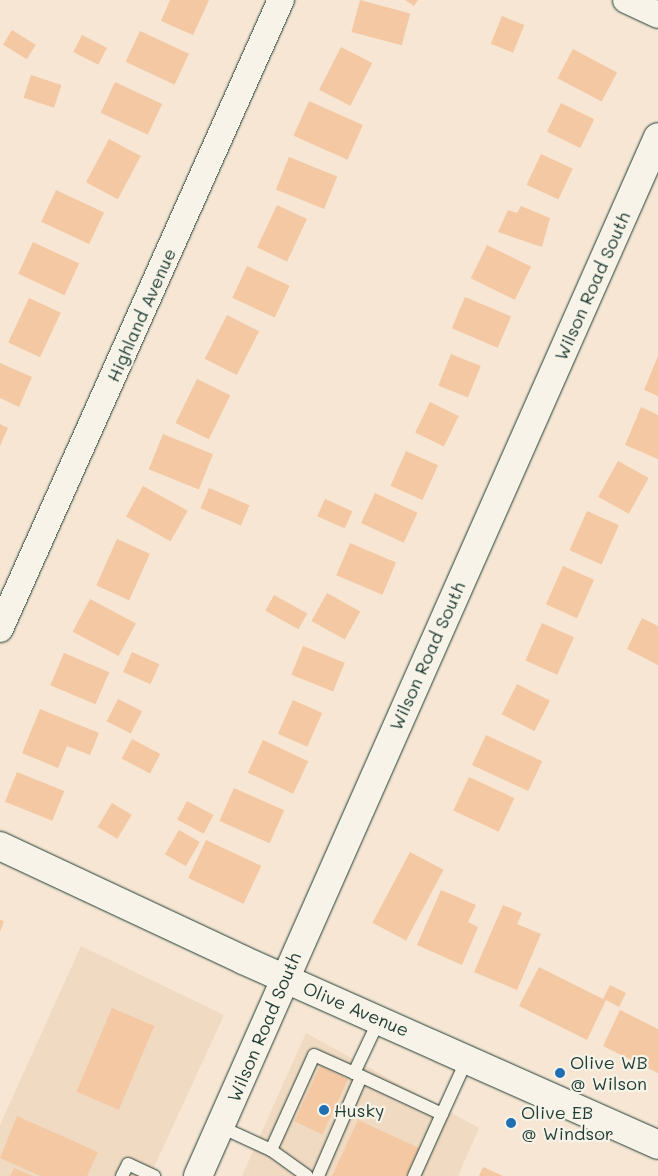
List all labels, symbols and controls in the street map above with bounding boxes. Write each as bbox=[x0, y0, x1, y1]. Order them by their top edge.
street label: Wilson Road South bbox=[550, 208, 634, 364]
street label: Highland Avenue bbox=[102, 245, 180, 385]
street label: Wilson Road South bbox=[385, 578, 469, 734]
street label: Wilson Road South bbox=[223, 949, 305, 1105]
street label: Olive Avenue bbox=[300, 977, 412, 1041]
place label: Olive WB @ Wilson bbox=[570, 1052, 648, 1094]
marker: Olive WB @ Wilson bbox=[554, 1067, 566, 1079]
place label: Husky bbox=[334, 1099, 384, 1121]
place label: Olive EB @ Windsor bbox=[521, 1102, 614, 1144]
marker: Husky bbox=[318, 1104, 330, 1116]
marker: Olive EB @ Windsor bbox=[505, 1117, 517, 1129]

